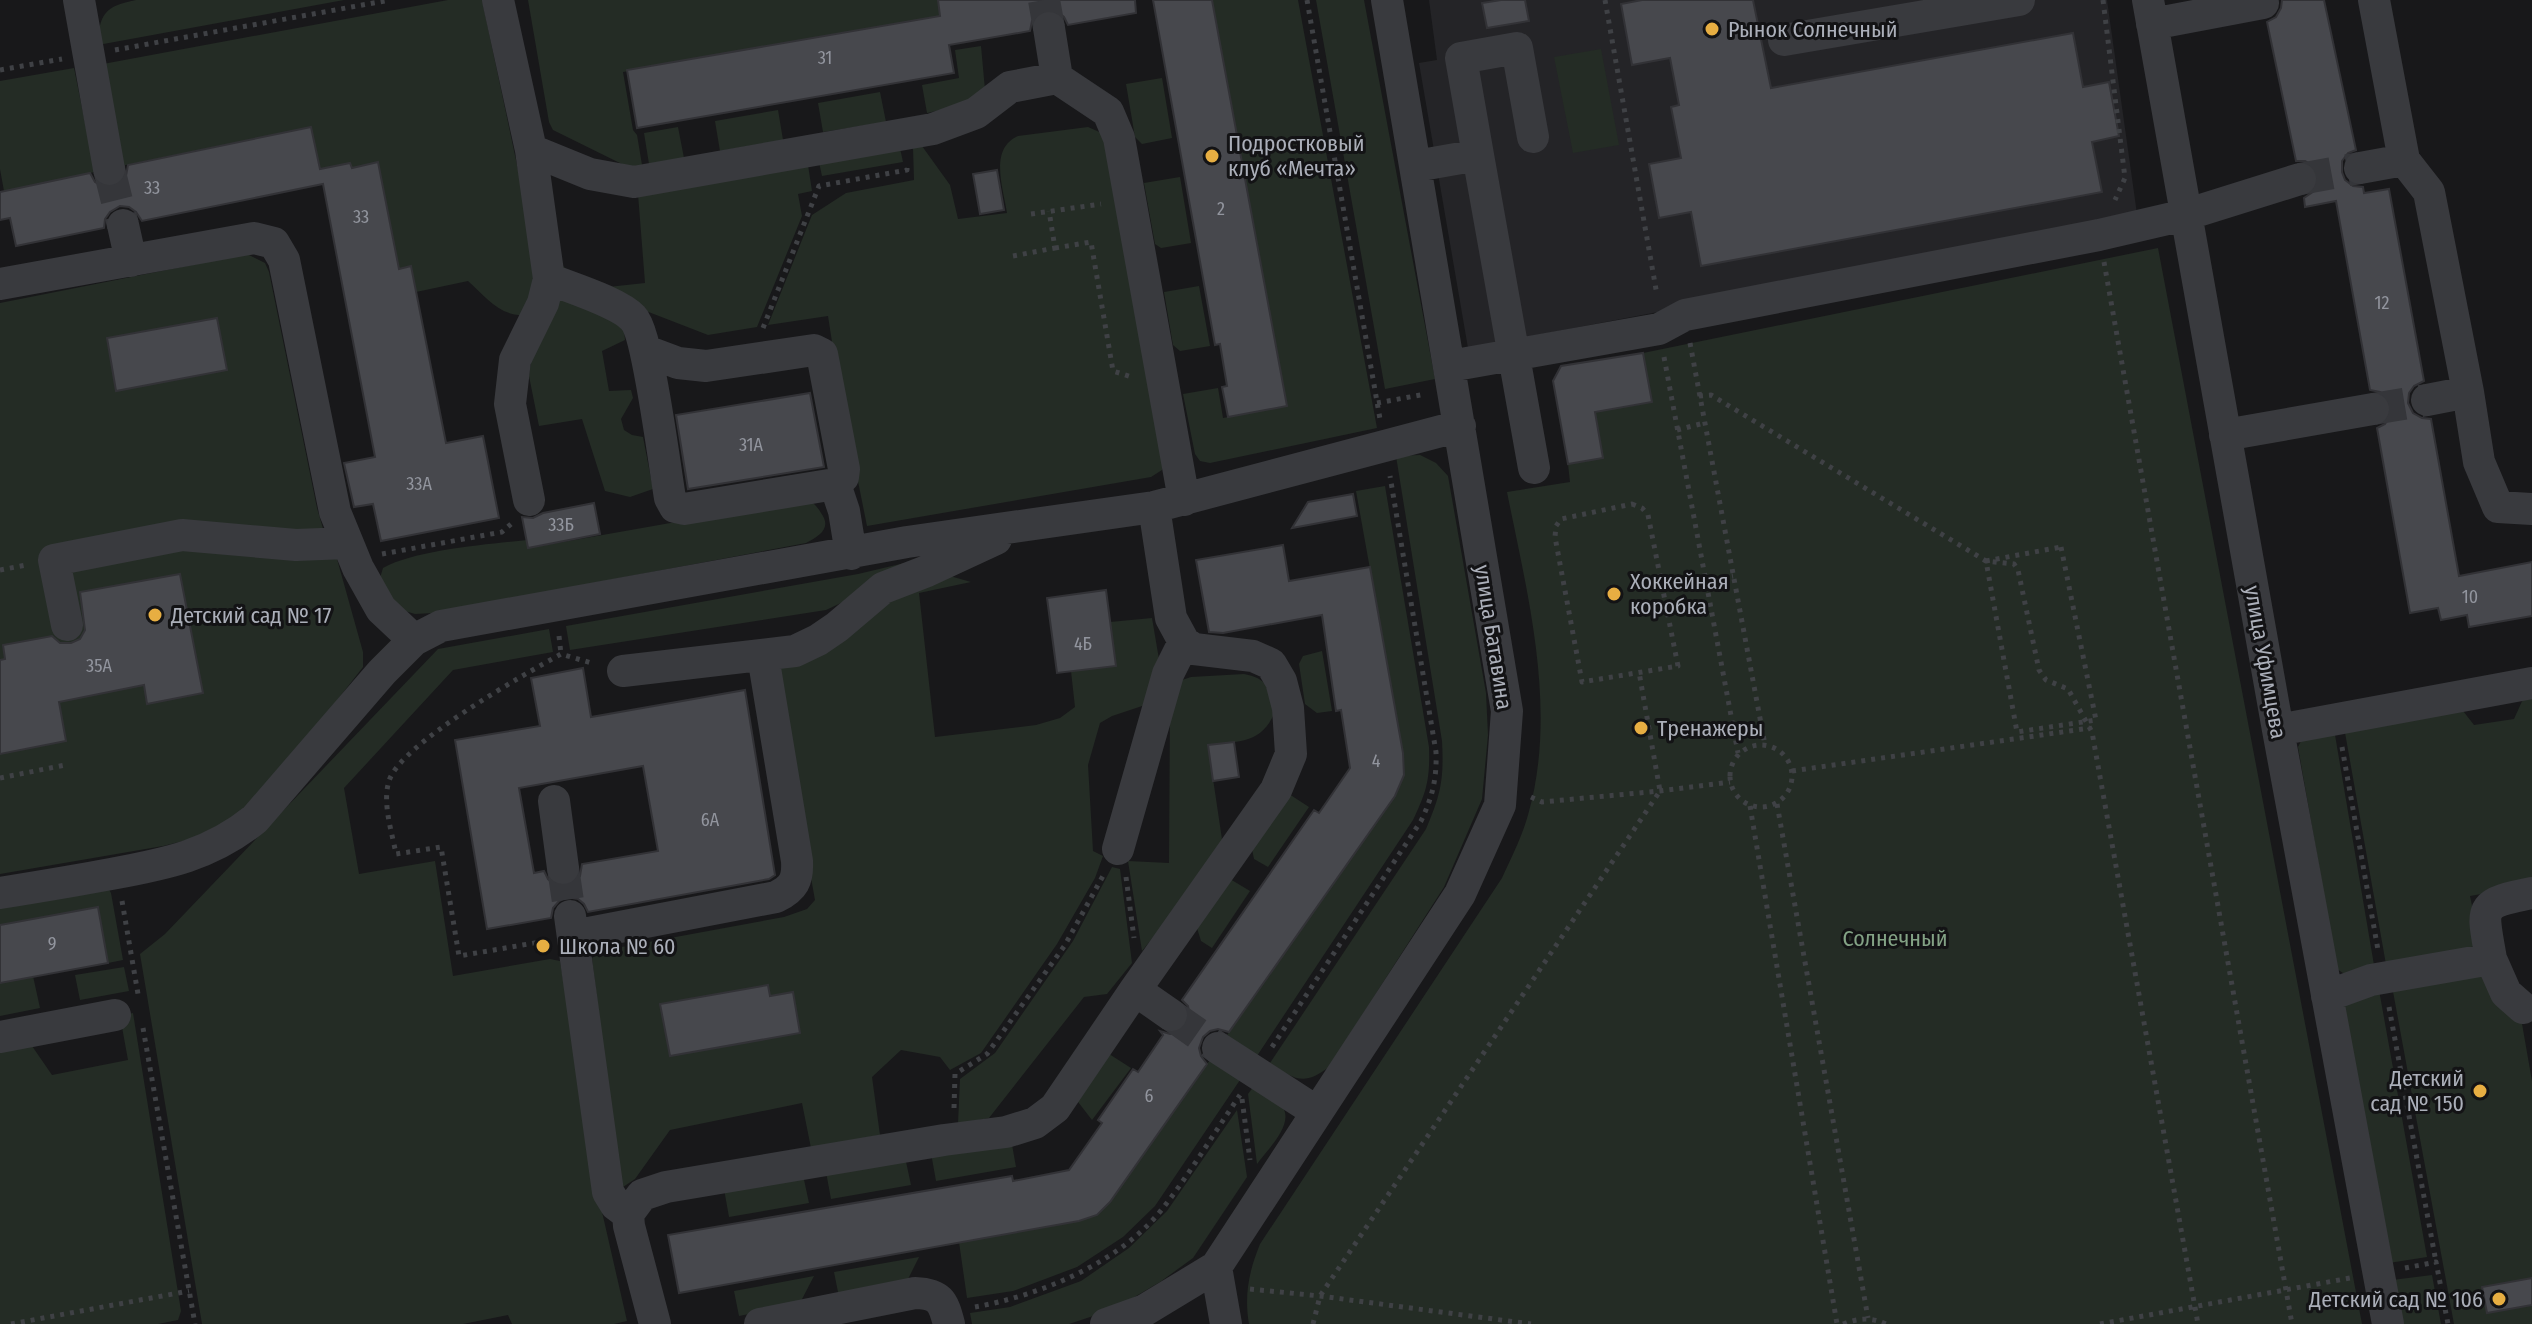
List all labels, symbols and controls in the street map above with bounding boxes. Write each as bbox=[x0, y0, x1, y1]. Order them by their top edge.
place label: Рынок Солнечный bbox=[1728, 16, 1898, 43]
marker: Рынок Солнечный bbox=[1703, 20, 1721, 38]
house number: 31 bbox=[818, 47, 832, 69]
place label: Подростковый клуб «Мечта» bbox=[1228, 130, 1365, 182]
marker: Подростковый клуб «Мечта» bbox=[1203, 147, 1221, 165]
house number: 33 bbox=[144, 177, 160, 199]
house number: 2 bbox=[1217, 198, 1225, 220]
house number: 33 bbox=[353, 206, 369, 228]
house number: 12 bbox=[2375, 292, 2390, 314]
house number: 31А bbox=[739, 434, 764, 456]
house number: 33А bbox=[406, 473, 432, 495]
house number: 33Б bbox=[548, 514, 574, 536]
street label: улица Батавина bbox=[1469, 563, 1518, 712]
place label: Хоккейная коробка bbox=[1630, 568, 1729, 620]
street label: улица Уфимцева bbox=[2239, 583, 2292, 741]
marker: Хоккейная коробка bbox=[1605, 585, 1623, 603]
house number: 10 bbox=[2462, 586, 2478, 608]
place label: Детский сад № 17 bbox=[170, 602, 332, 629]
marker: Детский сад № 17 bbox=[146, 606, 164, 624]
house number: 4Б bbox=[1074, 633, 1092, 655]
house number: 35А bbox=[86, 655, 112, 677]
place label: Тренажеры bbox=[1657, 715, 1763, 742]
marker: Тренажеры bbox=[1632, 719, 1650, 737]
house number: 4 bbox=[1372, 750, 1381, 772]
house number: 6А bbox=[701, 809, 720, 831]
park label: Солнечный bbox=[1842, 925, 1948, 952]
house number: 9 bbox=[48, 933, 56, 955]
place label: Школа № 60 bbox=[559, 933, 676, 960]
marker: Школа № 60 bbox=[534, 937, 552, 955]
place label: Детский сад № 150 bbox=[2370, 1065, 2464, 1117]
marker: Детский сад № 150 bbox=[2471, 1082, 2489, 1100]
house number: 6 bbox=[1145, 1085, 1154, 1107]
place label: Детский сад № 106 bbox=[2308, 1286, 2483, 1313]
marker: Детский сад № 106 bbox=[2490, 1290, 2508, 1308]

